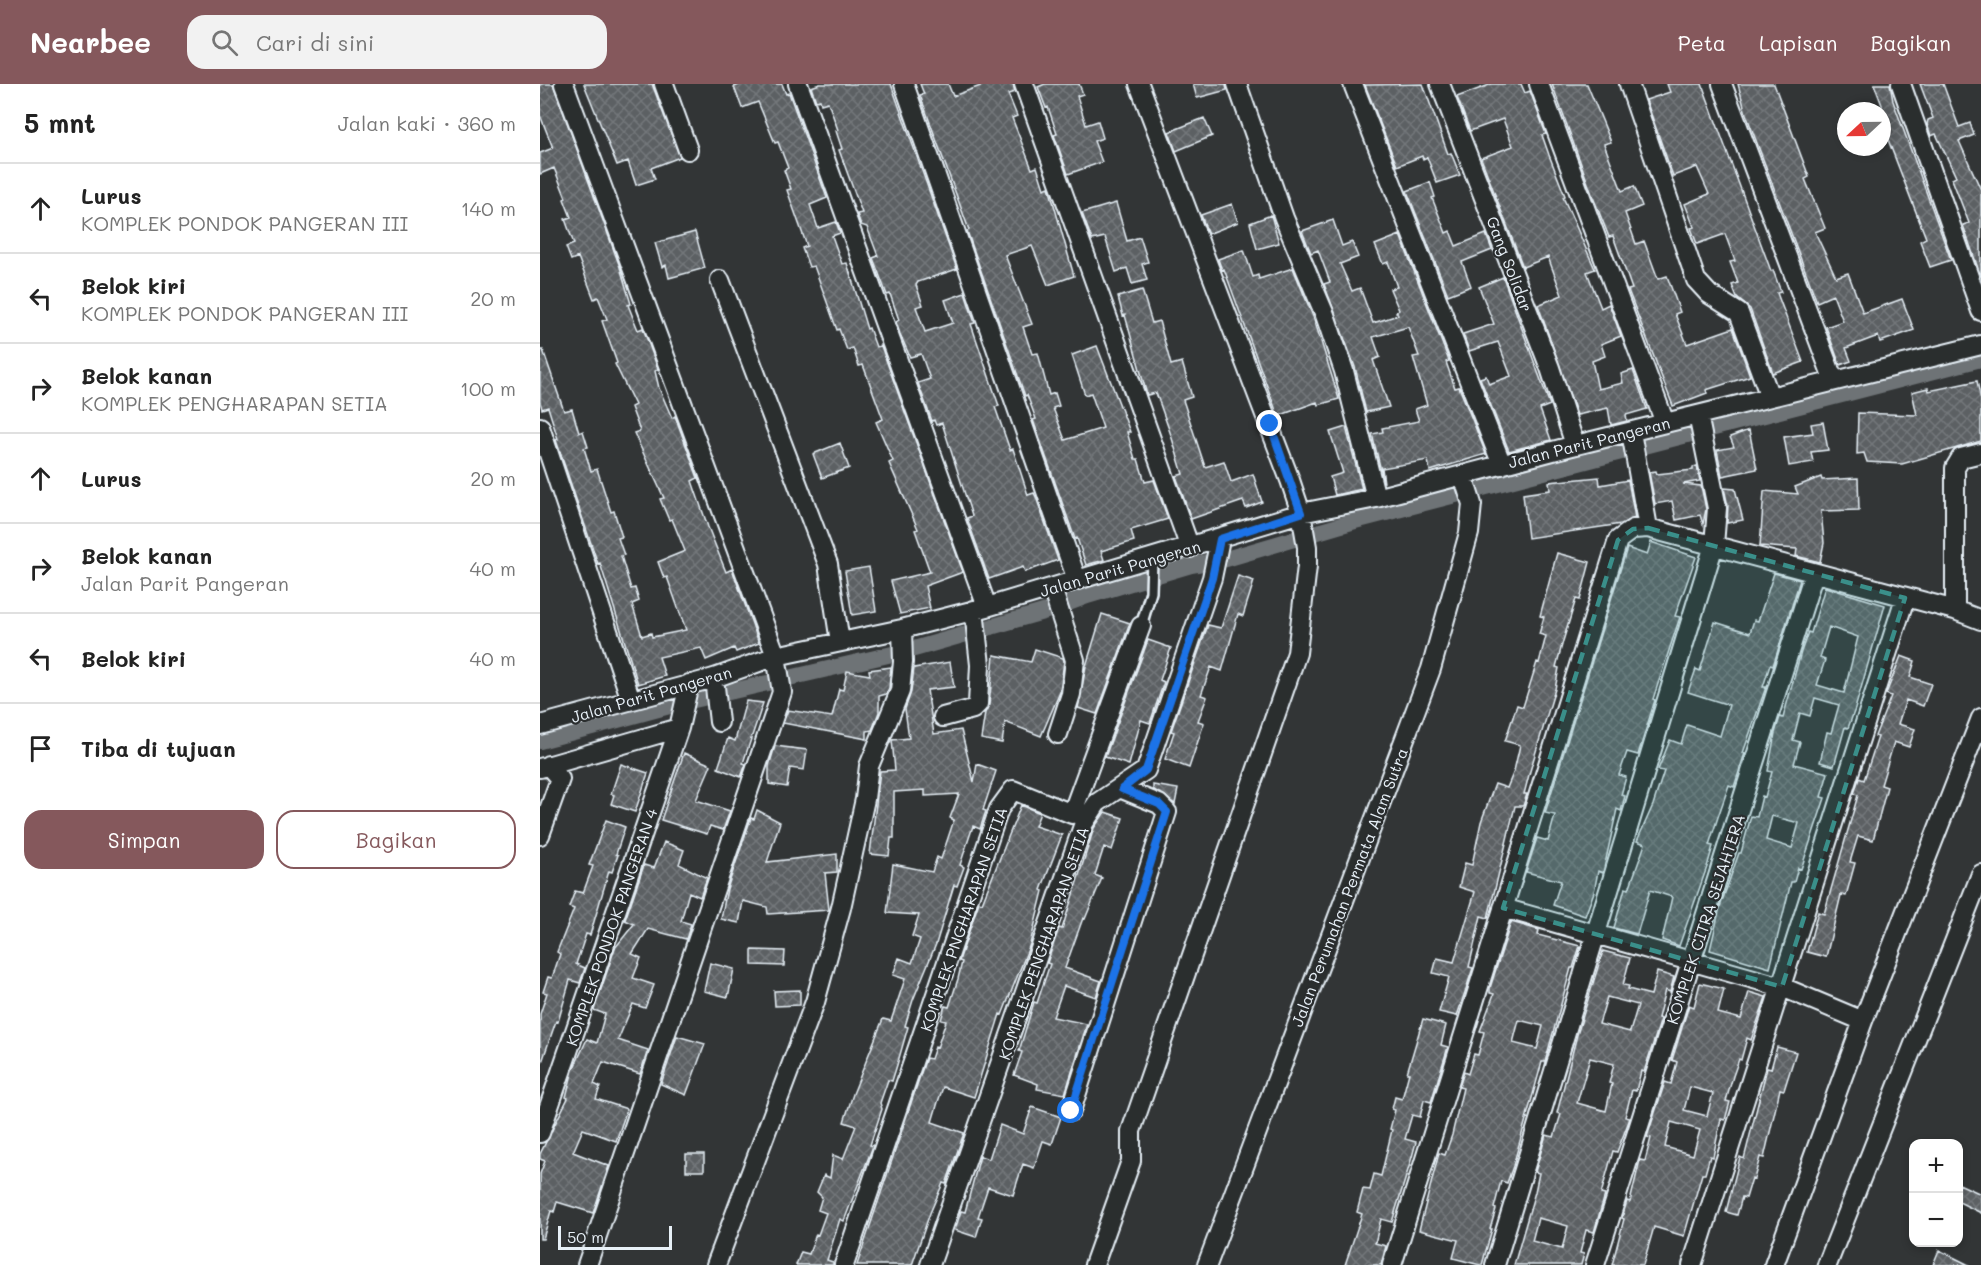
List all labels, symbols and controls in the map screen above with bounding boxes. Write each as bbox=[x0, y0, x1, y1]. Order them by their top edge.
search box bbox=[187, 15, 607, 69]
text: Nearbee bbox=[30, 24, 151, 60]
icon: search bbox=[208, 26, 241, 59]
text: Cari di sini bbox=[256, 28, 374, 57]
text: Peta bbox=[1678, 29, 1726, 56]
text: Lapisan bbox=[1759, 29, 1837, 56]
text: Bagikan bbox=[1870, 29, 1951, 56]
north arrow bbox=[1837, 102, 1891, 156]
text: 5 mnt bbox=[24, 106, 96, 140]
text: Jalan kaki · 360 m bbox=[338, 110, 516, 136]
text: Lurus bbox=[81, 181, 142, 210]
icon: ahead bbox=[24, 192, 57, 225]
text: 140 m bbox=[461, 195, 516, 221]
text: KOMPLEK PONDOK PANGERAN III bbox=[81, 210, 408, 236]
street label: Gang Solidar bbox=[1482, 213, 1538, 315]
text: Belok kiri bbox=[81, 271, 186, 300]
icon: left bbox=[24, 282, 57, 315]
text: 20 m bbox=[470, 285, 516, 311]
text: KOMPLEK PONDOK PANGERAN III bbox=[81, 300, 408, 326]
text: Belok kanan bbox=[81, 361, 212, 390]
icon: right bbox=[24, 372, 57, 405]
text: 100 m bbox=[460, 375, 516, 401]
text: KOMPLEK PENGHARAPAN SETIA bbox=[81, 390, 388, 416]
route end bbox=[1256, 410, 1282, 436]
street label: Jalan Parit Pangeran bbox=[1506, 412, 1672, 472]
icon: ahead bbox=[24, 462, 57, 495]
text: Lurus bbox=[81, 464, 142, 493]
text: 20 m bbox=[470, 465, 516, 491]
street label: Jalan Parit Pangeran bbox=[1037, 535, 1203, 601]
text: Belok kanan bbox=[81, 541, 212, 570]
icon: right bbox=[24, 552, 57, 585]
text: 40 m bbox=[470, 555, 516, 581]
text: Jalan Parit Pangeran bbox=[81, 570, 289, 596]
icon: left bbox=[24, 642, 57, 675]
text: Belok kiri bbox=[81, 644, 186, 673]
text: 40 m bbox=[470, 645, 516, 671]
street label: Jalan Parit Pangeran bbox=[568, 661, 734, 727]
icon: arrive bbox=[24, 732, 57, 765]
text: Tiba di tujuan bbox=[81, 734, 236, 763]
street label: Jalan Perumahan Permata Alam Sutra bbox=[1286, 744, 1412, 1029]
street label: KOMPLEK PNGHARAPAN SETIA bbox=[915, 804, 1011, 1034]
street label: KOMPLEK PONDOK PANGERAN 4 bbox=[560, 805, 662, 1049]
button: Simpan bbox=[24, 810, 264, 869]
button: Bagikan bbox=[276, 810, 516, 869]
street label: KOMPLEK CITRA SEJAHTERA bbox=[1661, 811, 1749, 1027]
street label: KOMPLEK PENGHARAPAN SETIA bbox=[993, 824, 1093, 1062]
route start bbox=[1057, 1097, 1083, 1123]
map controls bbox=[1909, 1139, 1963, 1247]
button: + bbox=[1909, 1139, 1963, 1193]
button: − bbox=[1909, 1193, 1963, 1247]
scale bar bbox=[558, 1223, 672, 1250]
text: 50 m bbox=[567, 1226, 604, 1247]

